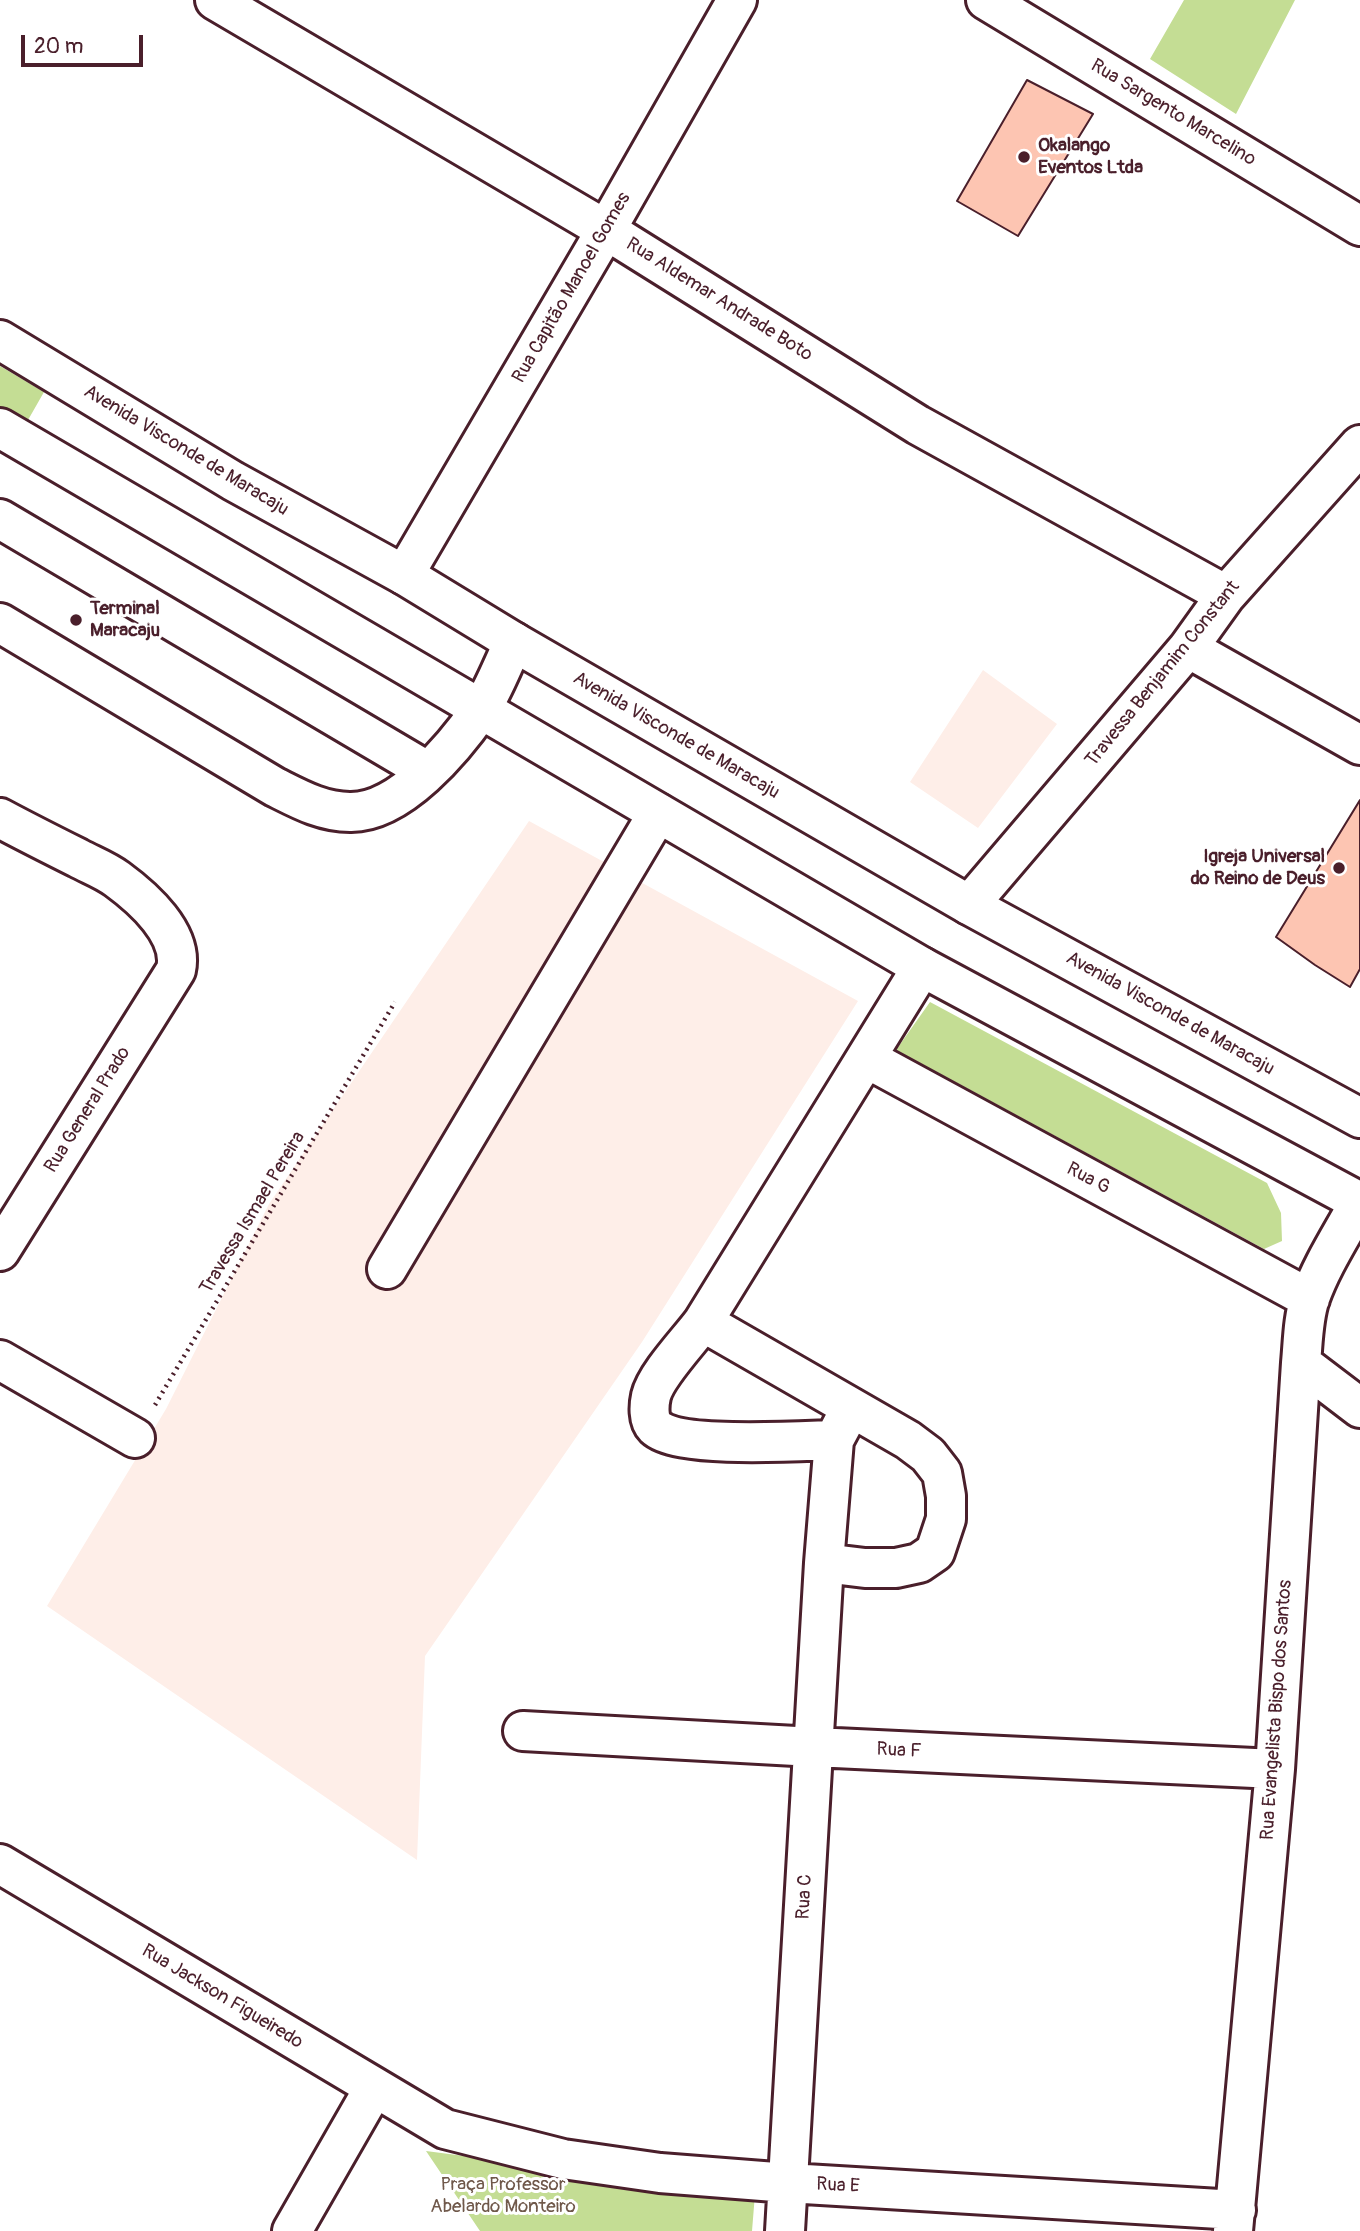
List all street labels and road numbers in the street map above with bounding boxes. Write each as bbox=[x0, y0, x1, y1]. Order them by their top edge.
street label: Rua Sargento Marcelino bbox=[1086, 55, 1260, 171]
street label: Rua Capitão Manoel Gomes bbox=[508, 189, 636, 387]
street label: Rua Aldemar Andrade Boto bbox=[622, 233, 816, 367]
street label: Avenida Visconde de Maracaju bbox=[79, 381, 293, 521]
street label: Travessa Benjamim Constant bbox=[1081, 576, 1245, 772]
street label: Avenida Visconde de Maracaju bbox=[569, 667, 783, 805]
street label: Avenida Visconde de Maracaju bbox=[1062, 947, 1278, 1081]
street label: Rua General Prado bbox=[40, 1043, 136, 1177]
street label: Travessa Ismael Pereira bbox=[195, 1128, 311, 1298]
street label: Rua G bbox=[1062, 1158, 1114, 1200]
street label: Rua Evangelista Bispo dos Santos bbox=[1257, 1579, 1297, 1841]
street label: Rua F bbox=[876, 1738, 922, 1764]
street label: Rua C bbox=[792, 1874, 818, 1920]
street label: Rua Jackson Figueiredo bbox=[137, 1940, 307, 2054]
street label: Rua E bbox=[816, 2173, 860, 2199]

